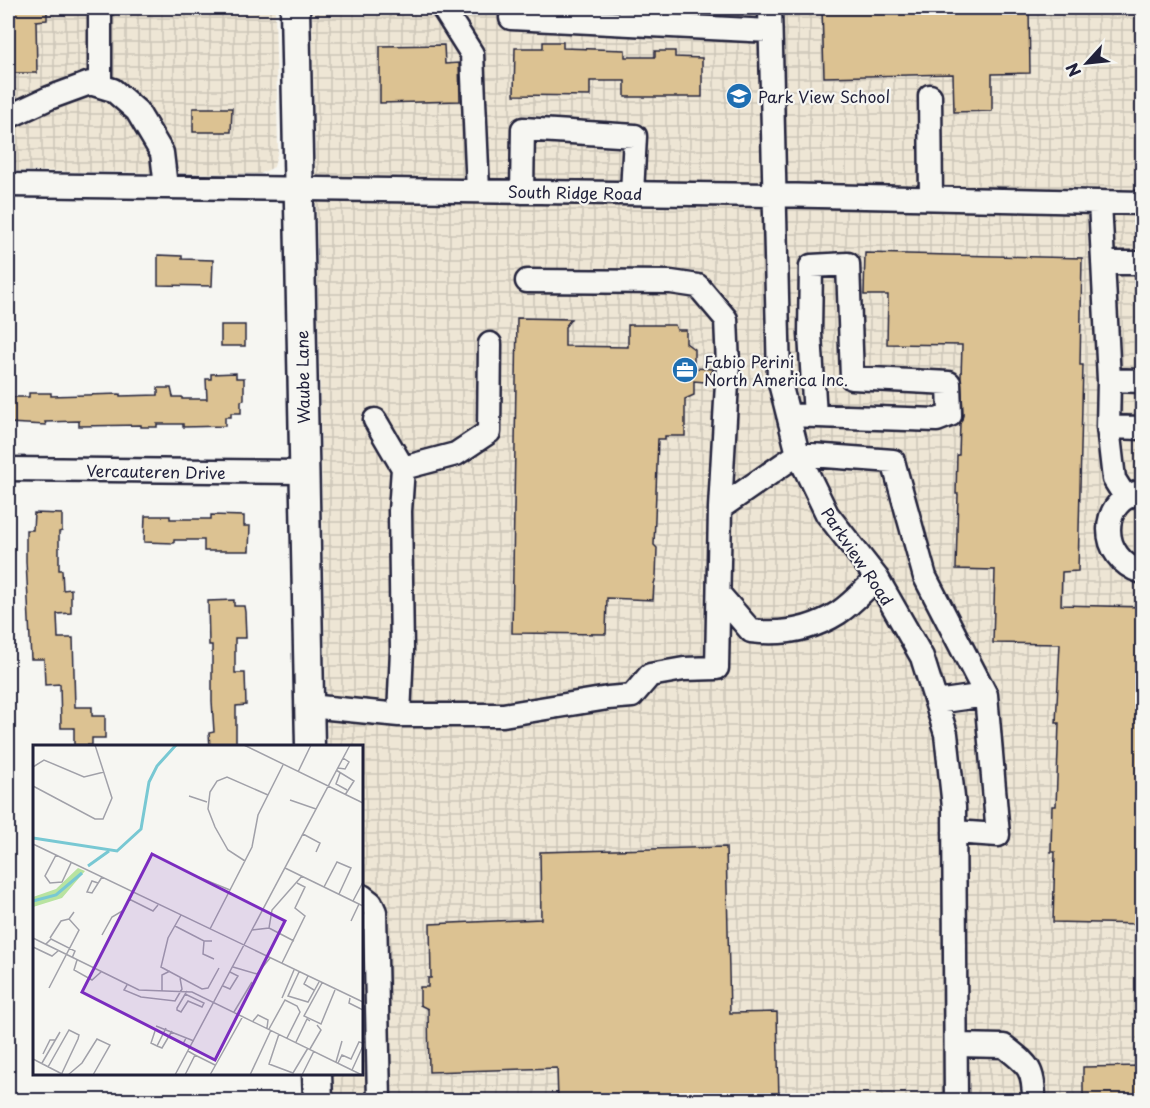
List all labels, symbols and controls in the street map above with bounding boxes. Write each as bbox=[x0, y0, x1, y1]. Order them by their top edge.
north arrow bbox=[1057, 33, 1117, 93]
text: N bbox=[1059, 59, 1086, 81]
school or university icon: Park View School bbox=[724, 81, 754, 111]
place label: Park View School bbox=[758, 84, 890, 108]
street label: South Ridge Road bbox=[508, 179, 642, 205]
street label: Waube Lane bbox=[289, 330, 315, 424]
place label: Fabio Perini North America Inc. bbox=[704, 349, 848, 391]
office icon: Fabio Perini North America Inc. bbox=[670, 355, 700, 385]
street label: Vercauteren Drive bbox=[86, 458, 226, 484]
street label: Parkview Road bbox=[816, 502, 900, 610]
inset map bbox=[33, 745, 363, 1075]

